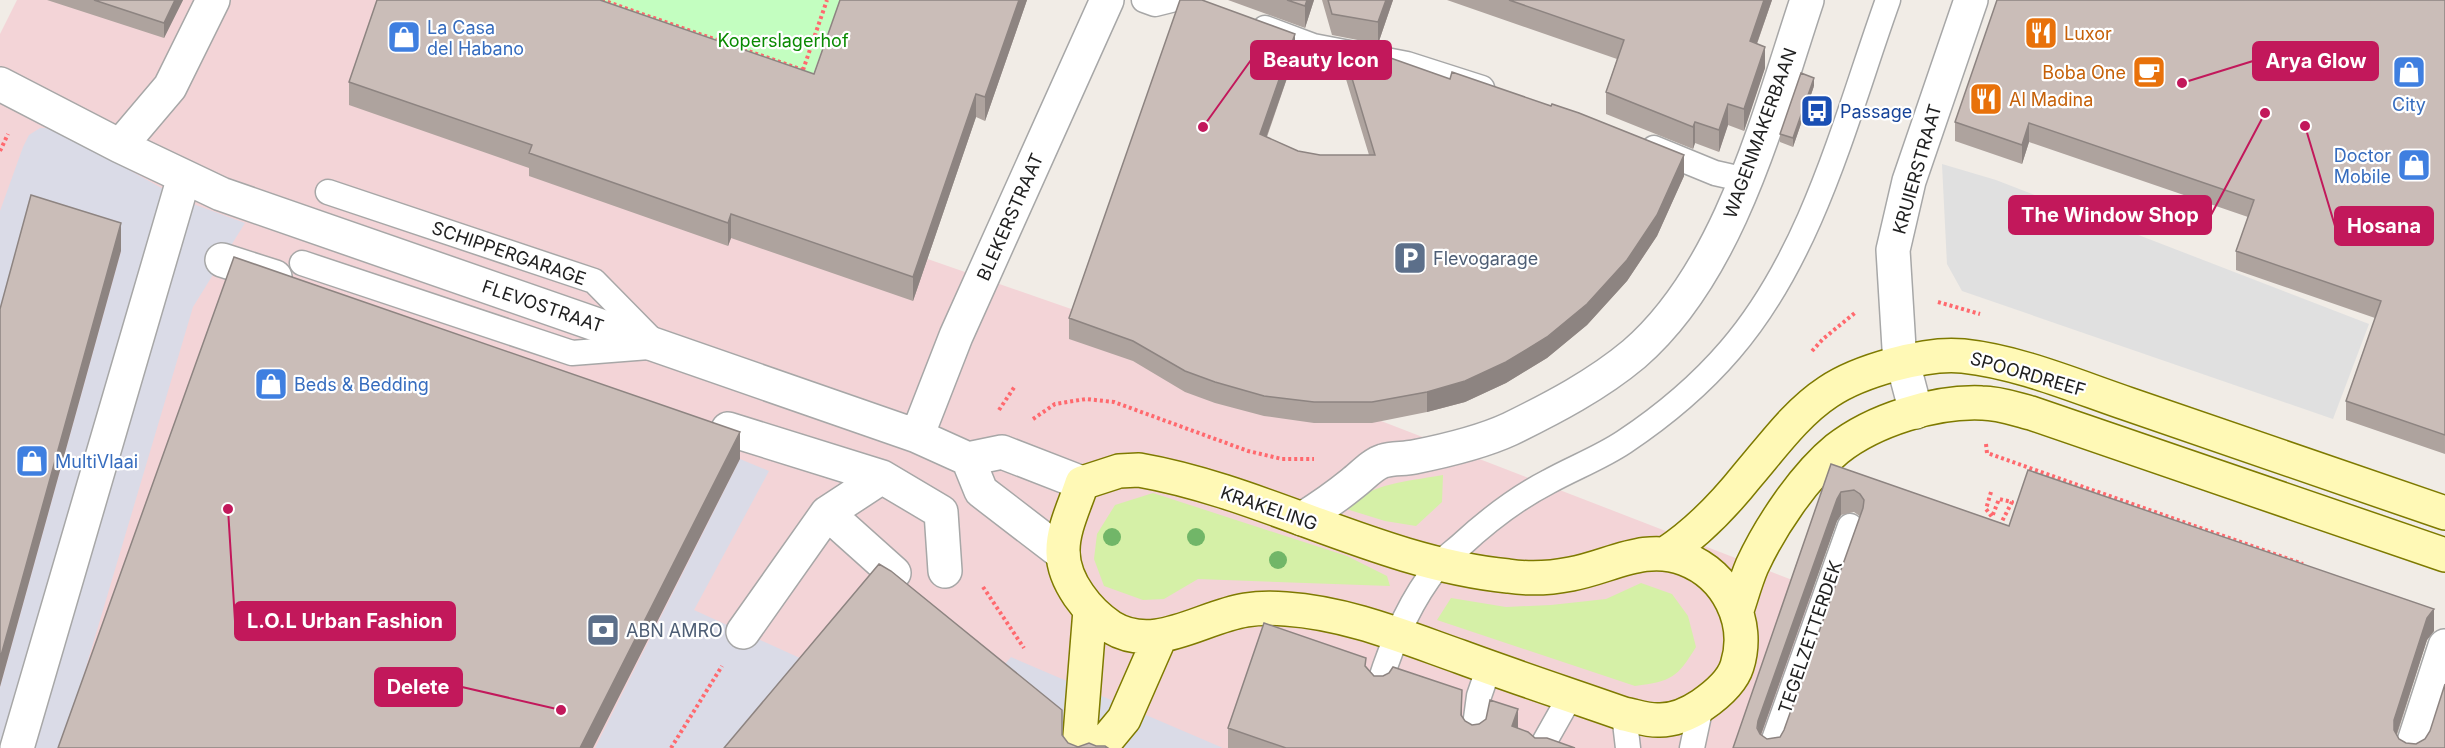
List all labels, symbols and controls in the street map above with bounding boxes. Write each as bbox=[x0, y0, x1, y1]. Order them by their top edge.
restaurant icon: Luxor bbox=[2023, 15, 2059, 51]
place label: La Casa del Habano bbox=[427, 17, 524, 59]
shop icon: La Casa del Habano bbox=[386, 19, 422, 55]
place label: Luxor bbox=[2064, 23, 2112, 44]
park label: Koperslagerhof bbox=[717, 30, 849, 51]
callout: Beauty Icon bbox=[1251, 41, 1391, 79]
callout: Arya Glow bbox=[2253, 42, 2378, 80]
street label: WAGENMAKERBAAN bbox=[1719, 45, 1801, 221]
text: Beauty Icon bbox=[1263, 48, 1379, 72]
text: Arya Glow bbox=[2265, 49, 2367, 73]
cafe icon: Boba One bbox=[2131, 54, 2167, 90]
shop icon: City bbox=[2391, 54, 2427, 90]
place label: Boba One bbox=[2042, 62, 2126, 83]
restaurant icon: Al Madina bbox=[1968, 81, 2004, 117]
place label: Al Madina bbox=[2009, 89, 2093, 110]
bus stop icon: Passage bbox=[1799, 93, 1835, 129]
place label: City bbox=[2392, 94, 2426, 115]
place label: Passage bbox=[1840, 101, 1912, 122]
street label: KRUIERSTRAAT bbox=[1888, 102, 1946, 236]
place label: Doctor Mobile bbox=[2334, 145, 2391, 187]
shop icon: Doctor Mobile bbox=[2396, 147, 2432, 183]
street label: BLEKERSTRAAT bbox=[973, 150, 1047, 284]
callout: The Window Shop bbox=[2009, 196, 2211, 234]
text: The Window Shop bbox=[2021, 203, 2199, 227]
callout: Hosana bbox=[2335, 207, 2433, 245]
text: Hosana bbox=[2347, 214, 2421, 238]
street label: SCHIPPERGARAGE bbox=[429, 217, 589, 289]
parking icon: Flevogarage bbox=[1392, 240, 1428, 276]
place label: Flevogarage bbox=[1433, 248, 1538, 269]
street label: FLEVOSTRAAT bbox=[479, 275, 607, 337]
street label: SPOORDREEF bbox=[1968, 348, 2088, 400]
shop icon: Beds & Bedding bbox=[253, 366, 289, 402]
place label: Beds & Bedding bbox=[294, 374, 429, 395]
shop icon: MultiVlaai bbox=[14, 443, 50, 479]
place label: MultiVlaai bbox=[55, 451, 138, 472]
street label: KRAKELING bbox=[1218, 482, 1320, 534]
street label: TEGELZETTERDEK bbox=[1774, 558, 1846, 716]
callout: L.O.L Urban Fashion bbox=[235, 602, 455, 640]
text: L.O.L Urban Fashion bbox=[247, 609, 443, 633]
bank icon: ABN AMRO bbox=[585, 612, 621, 648]
place label: ABN AMRO bbox=[626, 620, 723, 641]
callout: Delete bbox=[375, 668, 462, 706]
text: Delete bbox=[387, 675, 449, 699]

